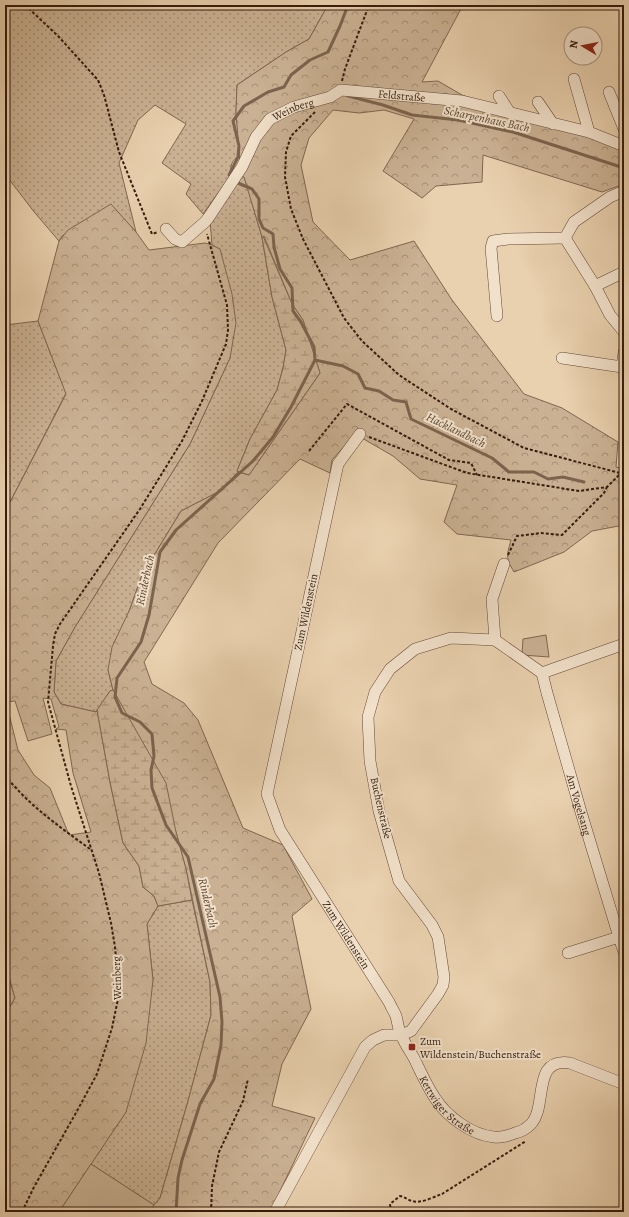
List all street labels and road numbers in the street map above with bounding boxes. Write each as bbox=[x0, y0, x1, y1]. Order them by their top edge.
street label: Feldstraße bbox=[377, 86, 426, 105]
street label: Weinberg bbox=[269, 94, 316, 125]
street label: Zum Wildenstein bbox=[291, 572, 321, 652]
street label: Am Vogelsang bbox=[563, 771, 595, 838]
street label: Buchenstraße bbox=[367, 776, 395, 840]
street label: Zum Wildenstein bbox=[319, 898, 374, 972]
street label: Weinberg bbox=[109, 955, 125, 1001]
street label: Kettwiger Straße bbox=[416, 1073, 477, 1138]

